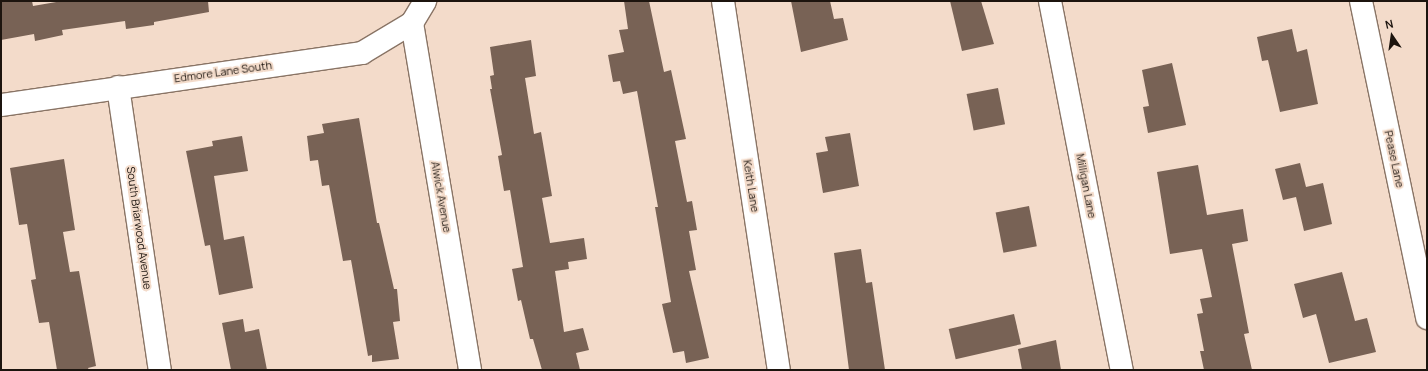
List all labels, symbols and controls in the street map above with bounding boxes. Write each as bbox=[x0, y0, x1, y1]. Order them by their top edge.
north arrow bbox=[1372, 16, 1412, 56]
text: N bbox=[1384, 16, 1395, 32]
street label: Edmore Lane South bbox=[173, 59, 273, 85]
street label: Pease Lane bbox=[1382, 129, 1406, 189]
street label: Milligan Lane bbox=[1073, 153, 1099, 219]
street label: Keith Lane bbox=[740, 159, 762, 213]
street label: Alwick Avenue bbox=[428, 160, 454, 234]
street label: South Briarwood Avenue bbox=[124, 166, 154, 290]

